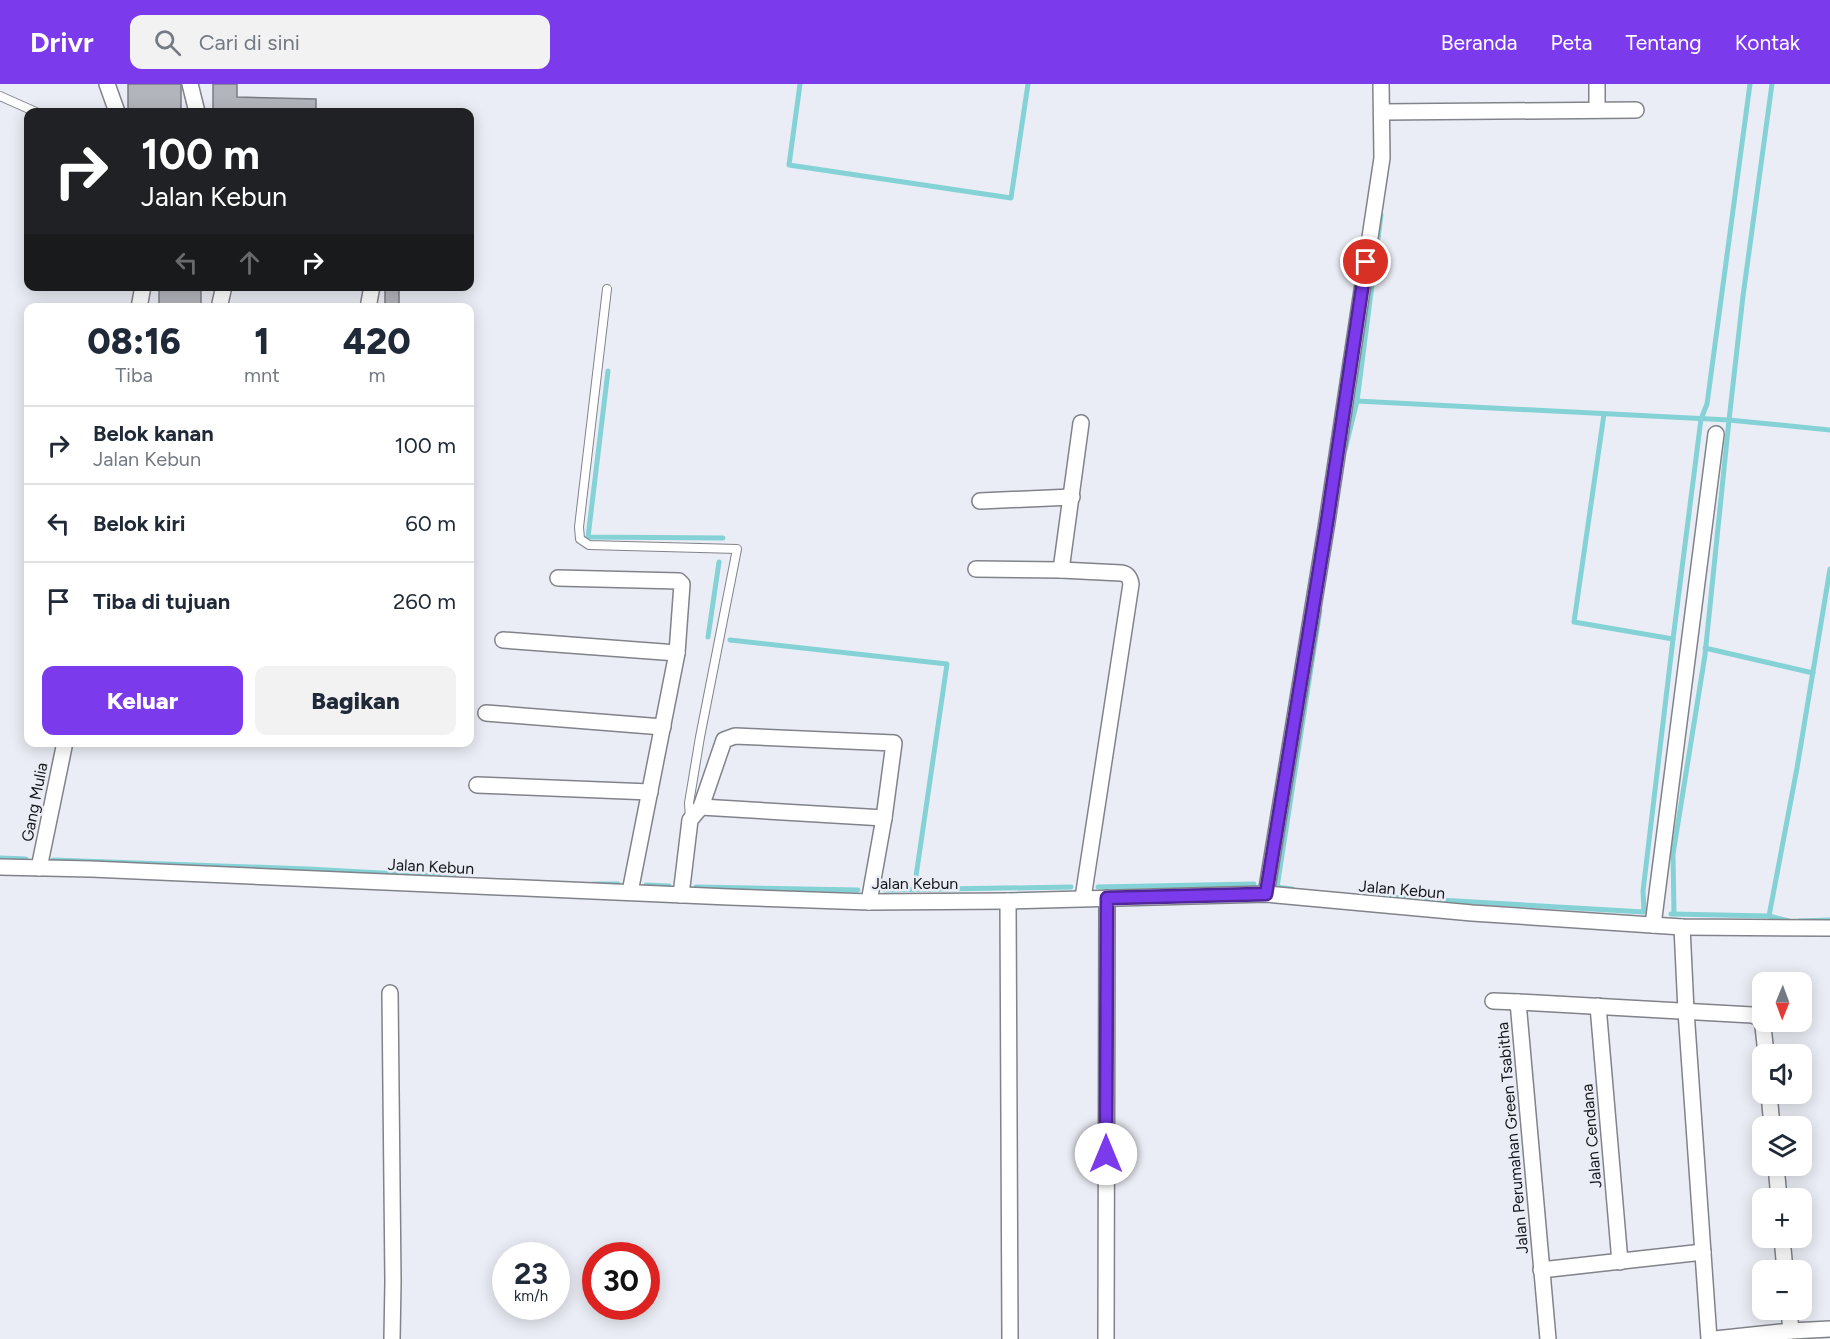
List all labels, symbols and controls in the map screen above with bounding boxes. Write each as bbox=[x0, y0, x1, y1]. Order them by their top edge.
search box bbox=[130, 15, 550, 69]
text: Drivr bbox=[30, 25, 94, 59]
icon: search bbox=[151, 26, 184, 59]
text: Cari di sini bbox=[199, 29, 300, 56]
text: Beranda bbox=[1441, 30, 1518, 55]
text: Peta bbox=[1551, 30, 1593, 55]
text: Tentang bbox=[1626, 30, 1702, 55]
text: Kontak bbox=[1735, 30, 1800, 55]
text: 100 m bbox=[141, 129, 260, 180]
icon: right bbox=[42, 132, 120, 210]
text: Jalan Kebun bbox=[141, 180, 287, 213]
pin bbox=[1340, 236, 1391, 287]
icon: arrive bbox=[1349, 245, 1382, 278]
icon: left bbox=[170, 246, 203, 279]
icon: ahead bbox=[233, 246, 266, 279]
icon: right bbox=[296, 246, 329, 279]
text: 08:16 bbox=[87, 320, 181, 363]
text: 1 bbox=[254, 320, 270, 363]
text: 420 bbox=[343, 320, 411, 363]
text: Tiba bbox=[115, 363, 153, 387]
text: mnt bbox=[244, 363, 280, 387]
text: m bbox=[368, 363, 385, 387]
text: Belok kanan bbox=[93, 420, 214, 447]
icon: right bbox=[42, 429, 75, 462]
text: 100 m bbox=[395, 432, 456, 459]
text: Jalan Kebun bbox=[93, 447, 201, 471]
icon: left bbox=[42, 507, 75, 540]
text: Belok kiri bbox=[93, 510, 186, 537]
text: 60 m bbox=[405, 510, 456, 537]
icon: arrive bbox=[42, 585, 75, 618]
text: Tiba di tujuan bbox=[93, 588, 230, 615]
text: 260 m bbox=[393, 588, 456, 615]
button: Keluar bbox=[42, 666, 243, 735]
button: Bagikan bbox=[255, 666, 456, 735]
street label: Gang Mulia bbox=[17, 761, 51, 843]
street label: Jalan Kebun bbox=[387, 855, 475, 878]
street label: Jalan Kebun bbox=[872, 874, 958, 893]
street label: Jalan Kebun bbox=[1358, 876, 1446, 903]
north arrow bbox=[1752, 972, 1812, 1032]
map controls bbox=[1752, 972, 1812, 1320]
street label: Jalan Perumahan Green Tsabitha bbox=[1493, 1021, 1532, 1255]
button: sound bbox=[1752, 1044, 1812, 1104]
street label: Jalan Cendana bbox=[1577, 1083, 1606, 1189]
button: layers bbox=[1752, 1116, 1812, 1176]
position arrow bbox=[1074, 1122, 1138, 1186]
button: + bbox=[1752, 1188, 1812, 1248]
speed limit sign: 30 bbox=[582, 1242, 660, 1320]
text: 23 bbox=[514, 1255, 548, 1292]
button: − bbox=[1752, 1260, 1812, 1320]
text: km/h bbox=[514, 1287, 548, 1305]

